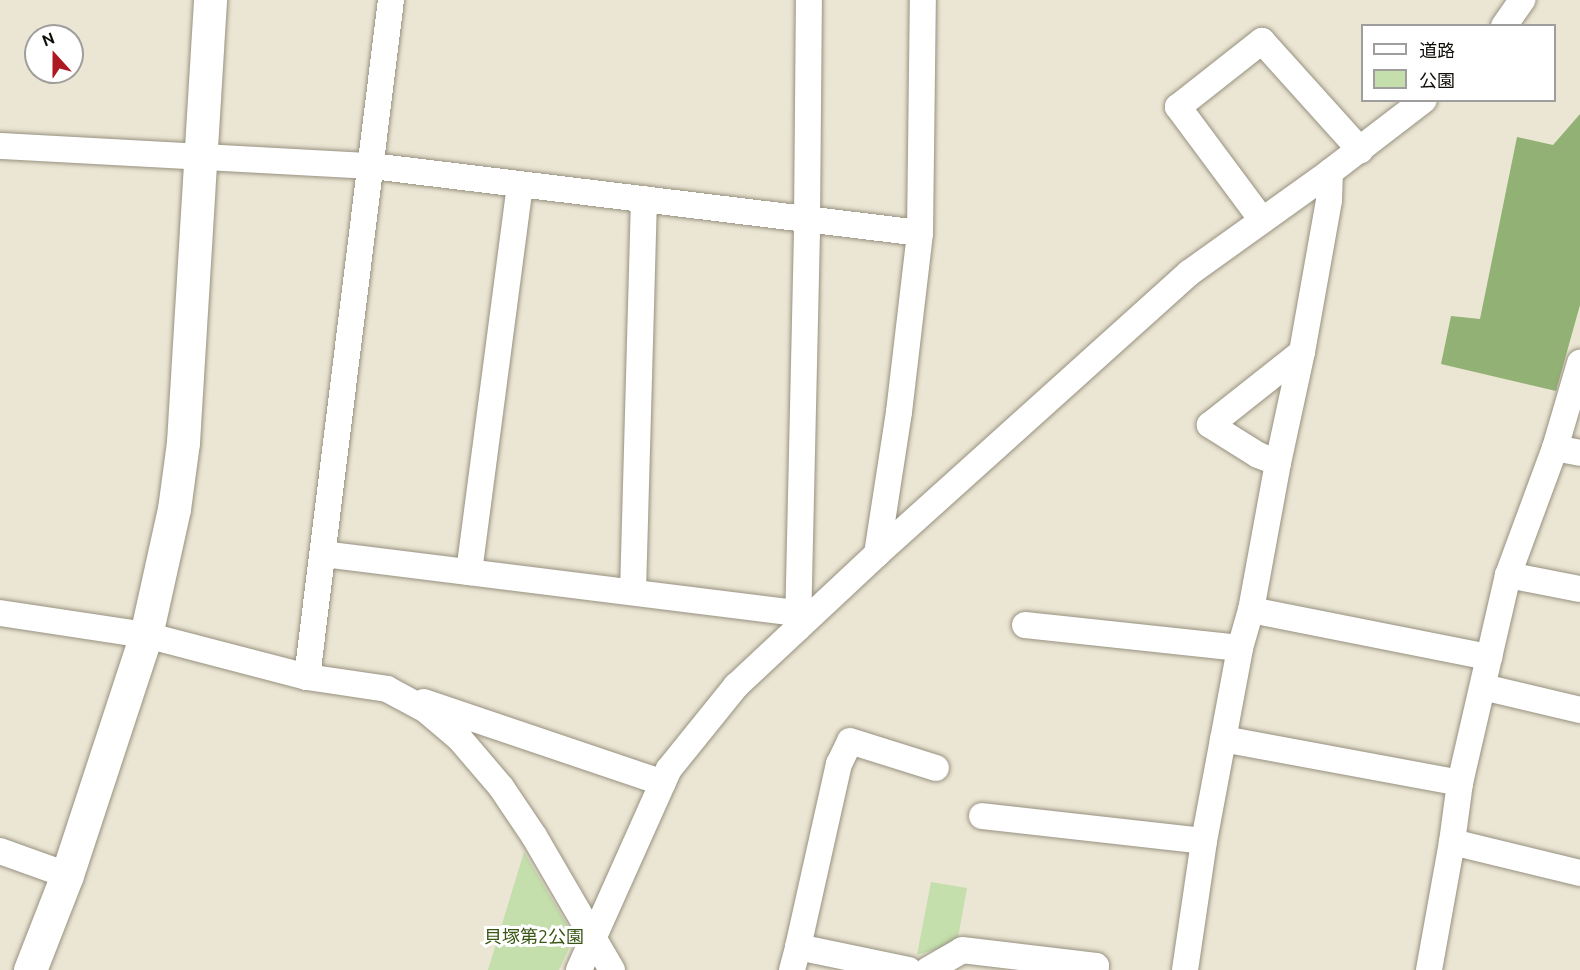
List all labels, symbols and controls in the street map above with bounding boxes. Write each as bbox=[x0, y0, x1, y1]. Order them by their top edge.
north arrow bbox=[24, 24, 84, 84]
legend bbox=[1361, 24, 1556, 102]
text: N bbox=[39, 29, 57, 50]
text: 道路 bbox=[1419, 40, 1455, 60]
text: 公園 bbox=[1419, 70, 1455, 90]
park label: 貝塚第2公園 bbox=[484, 925, 584, 947]

